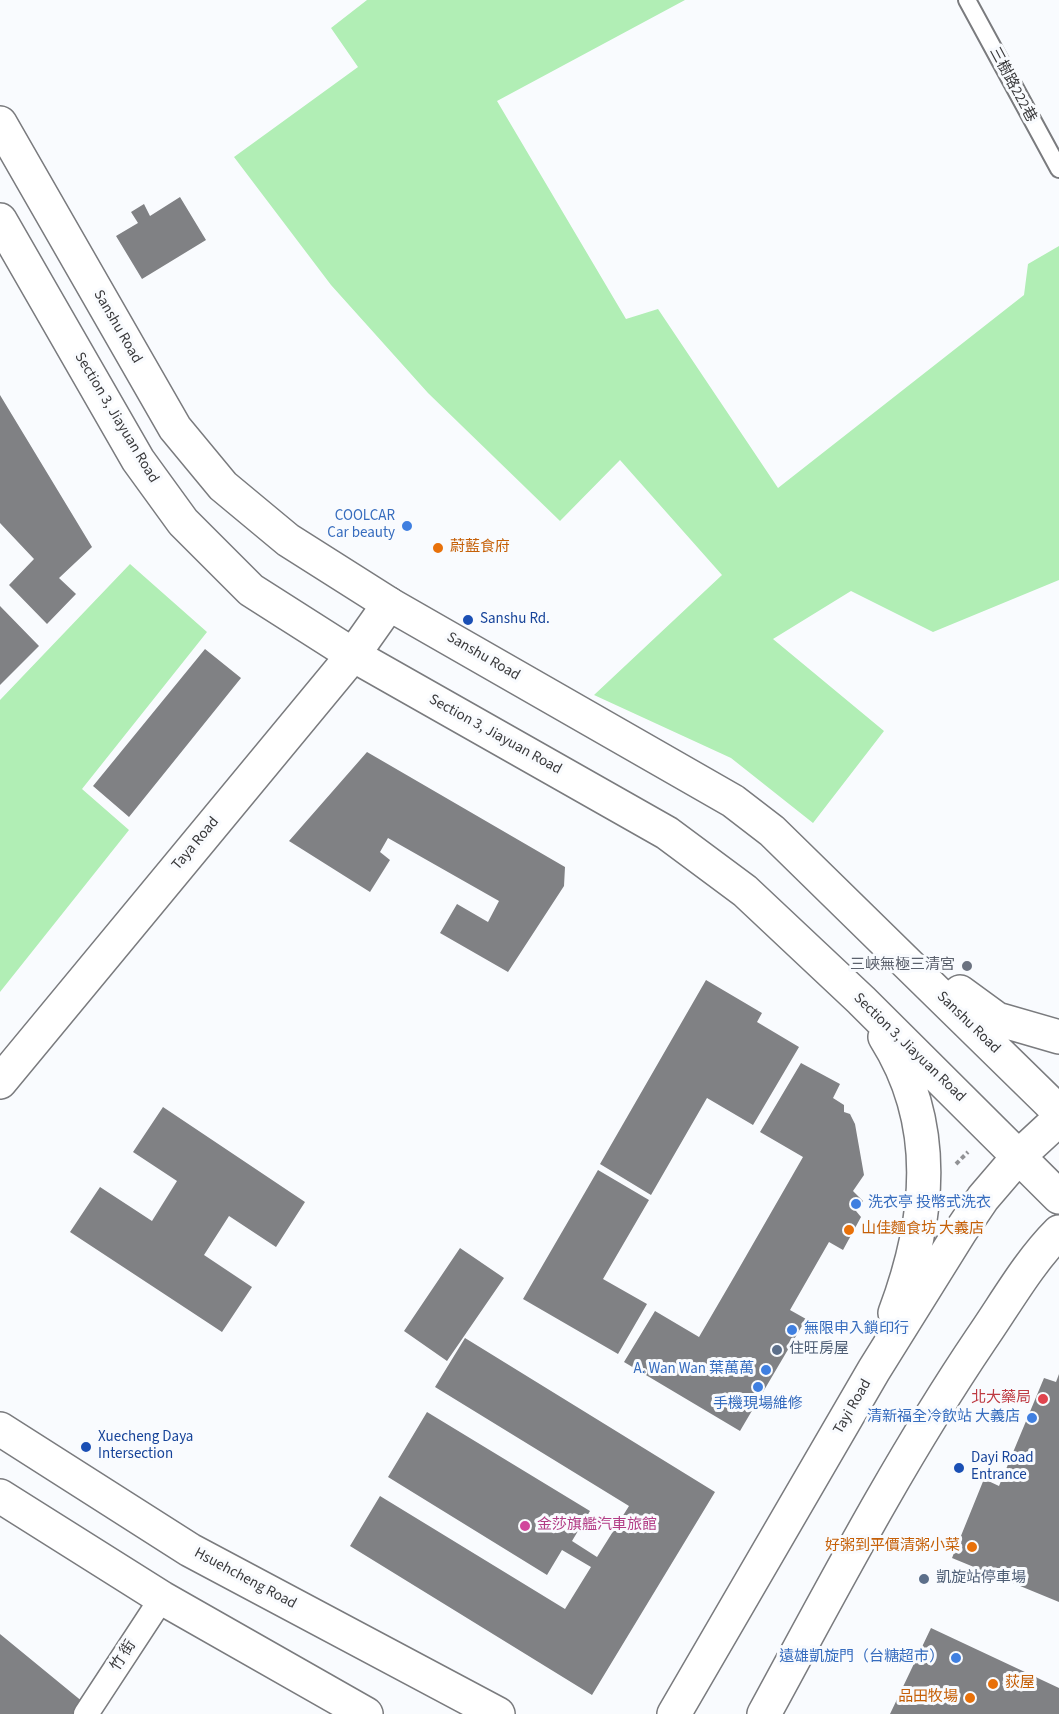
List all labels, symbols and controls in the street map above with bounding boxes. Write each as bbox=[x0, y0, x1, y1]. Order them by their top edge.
street label: 三樹路222巷 bbox=[985, 44, 1039, 126]
street label: Sanshu Road bbox=[89, 287, 145, 367]
street label: Section 3, Jiayuan Road bbox=[70, 350, 162, 486]
place label: COOLCAR Car beauty bbox=[327, 508, 395, 543]
marker: COOLCAR Car beauty bbox=[400, 519, 414, 533]
place label: 蔚藍食府 bbox=[450, 539, 510, 557]
marker: 蔚藍食府 bbox=[431, 541, 445, 555]
place label: Sanshu Rd. bbox=[480, 611, 550, 629]
marker: Sanshu Rd. bbox=[461, 613, 475, 627]
street label: Sanshu Road bbox=[443, 629, 523, 685]
street label: Section 3, Jiayuan Road bbox=[425, 691, 565, 779]
street label: Taya Road bbox=[169, 814, 223, 874]
place label: 三峽無極三清宮 bbox=[850, 957, 955, 975]
marker: 三峽無極三清宮 bbox=[960, 959, 974, 973]
street label: Sanshu Road bbox=[932, 988, 1004, 1058]
street label: Section 3, Jiayuan Road bbox=[849, 990, 969, 1106]
place label: 洗衣亭 投幣式洗衣 bbox=[868, 1195, 991, 1213]
marker: 洗衣亭 投幣式洗衣 bbox=[849, 1197, 863, 1211]
place label: 山佳麵食坊 大義店 bbox=[861, 1221, 984, 1239]
marker: 山佳麵食坊 大義店 bbox=[842, 1223, 856, 1237]
place label: 無限申入鎖印行 bbox=[804, 1321, 909, 1339]
marker: 無限申入鎖印行 bbox=[785, 1323, 799, 1337]
place label: 住旺房屋 bbox=[789, 1341, 849, 1359]
marker: 住旺房屋 bbox=[770, 1343, 784, 1357]
place label: A. Wan Wan 葉萬萬 bbox=[633, 1361, 754, 1379]
marker: A. Wan Wan 葉萬萬 bbox=[759, 1363, 773, 1377]
street label: Tayi Road bbox=[830, 1376, 876, 1438]
marker: 手機現場維修 bbox=[751, 1380, 765, 1394]
place label: 北大藥局 bbox=[971, 1390, 1031, 1408]
marker: 北大藥局 bbox=[1036, 1392, 1050, 1406]
place label: 手機現場維修 bbox=[713, 1396, 803, 1414]
place label: 清新福全冷飲站 大義店 bbox=[867, 1409, 1020, 1427]
marker: 清新福全冷飲站 大義店 bbox=[1025, 1411, 1039, 1425]
place label: Xuecheng Daya Intersection bbox=[98, 1429, 193, 1464]
marker: Xuecheng Daya Intersection bbox=[79, 1440, 93, 1454]
place label: Dayi Road Entrance bbox=[971, 1450, 1034, 1485]
marker: Dayi Road Entrance bbox=[952, 1461, 966, 1475]
place label: 金莎旗艦汽車旅館 bbox=[537, 1517, 657, 1535]
marker: 金莎旗艦汽車旅館 bbox=[518, 1519, 532, 1533]
place label: 好粥到平價清粥小菜 bbox=[825, 1538, 960, 1556]
marker: 好粥到平價清粥小菜 bbox=[965, 1540, 979, 1554]
street label: Hsuehcheng Road bbox=[191, 1544, 299, 1614]
place label: 凱旋站停車場 bbox=[936, 1570, 1026, 1588]
marker: 凱旋站停車場 bbox=[917, 1572, 931, 1586]
street label: 竹 街 bbox=[107, 1637, 141, 1675]
place label: 遠雄凱旋門（台糖超市） bbox=[779, 1649, 944, 1667]
marker: 遠雄凱旋門（台糖超市） bbox=[949, 1651, 963, 1665]
place label: 荻屋 bbox=[1005, 1675, 1035, 1693]
marker: 荻屋 bbox=[986, 1677, 1000, 1691]
place label: 品田牧場 bbox=[898, 1689, 958, 1707]
marker: 品田牧場 bbox=[963, 1691, 977, 1705]

